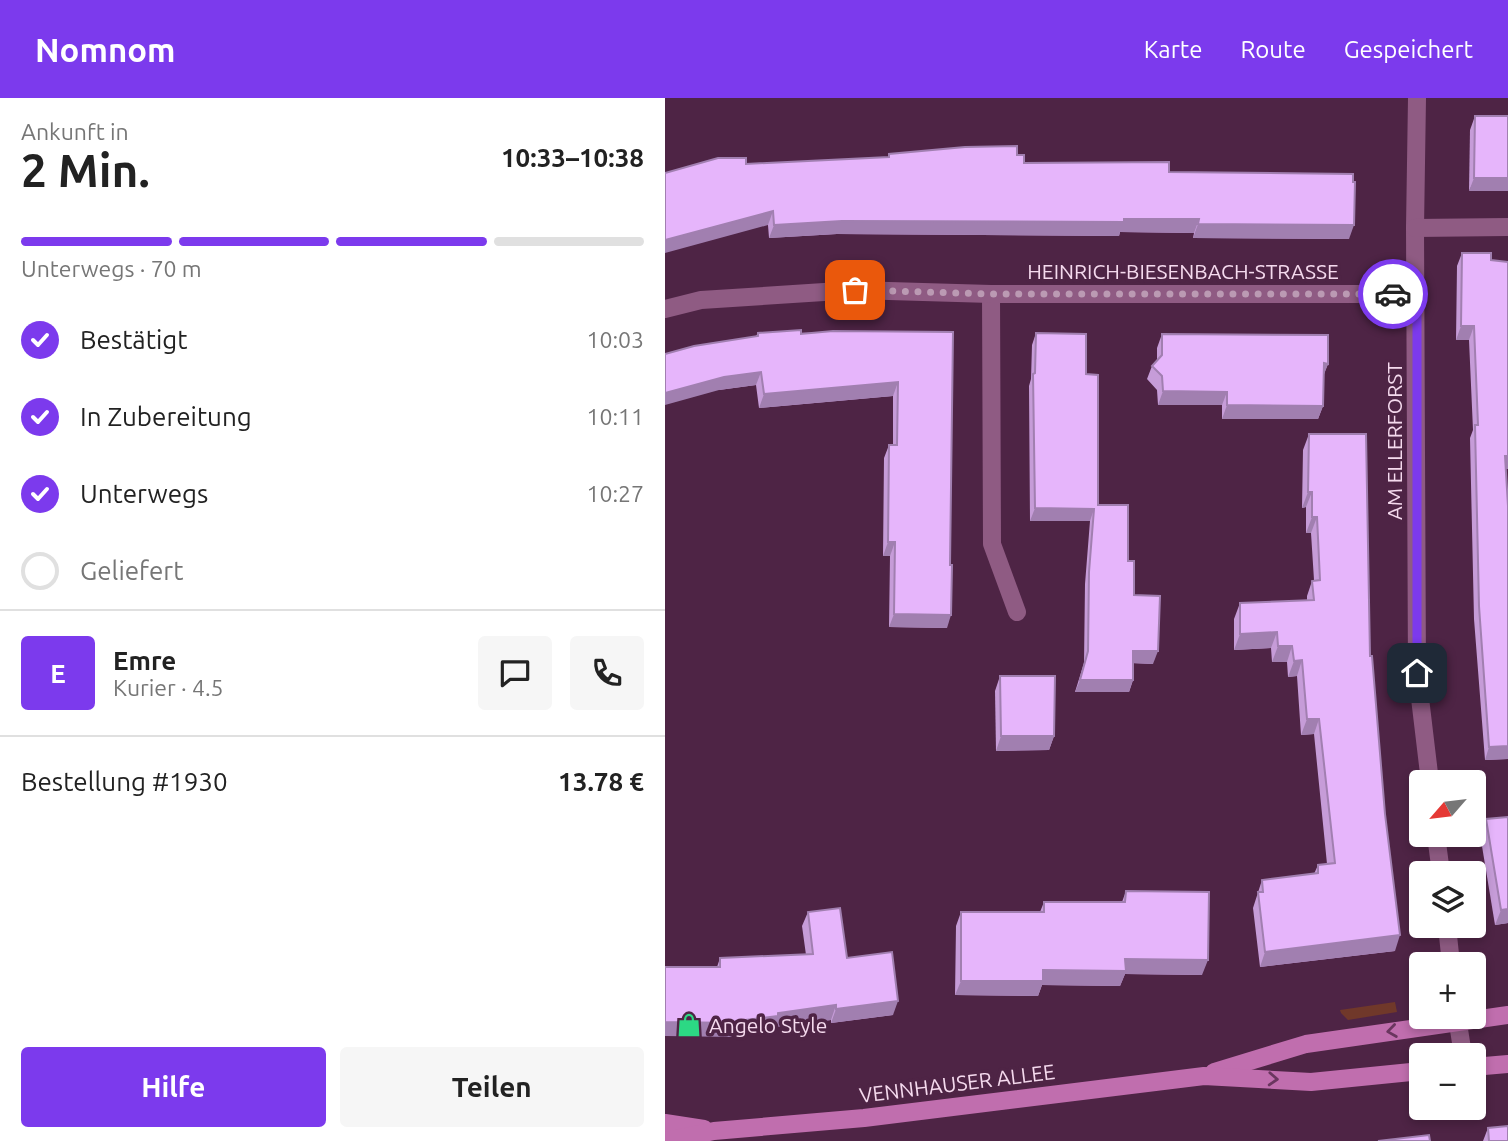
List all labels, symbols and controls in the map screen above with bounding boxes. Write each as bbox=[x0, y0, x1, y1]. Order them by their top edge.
text: Nomnom bbox=[35, 31, 176, 68]
text: Karte bbox=[1144, 36, 1202, 63]
text: Route bbox=[1240, 36, 1306, 63]
text: Gespeichert bbox=[1344, 36, 1473, 63]
text: Ankunft in bbox=[21, 119, 129, 144]
text: 10:33–10:38 bbox=[501, 143, 644, 172]
text: 2 Min. bbox=[21, 144, 150, 196]
text: Unterwegs · 70 m bbox=[21, 256, 202, 281]
street label: HEINRICH-BIESENBACH-STRASSE bbox=[1027, 259, 1339, 283]
courier bbox=[1358, 259, 1428, 329]
pin bbox=[825, 260, 885, 320]
icon: bag bbox=[836, 271, 874, 309]
icon: car bbox=[1374, 275, 1412, 313]
icon: check bbox=[21, 321, 59, 359]
text: Bestätigt bbox=[80, 325, 187, 354]
text: 10:03 bbox=[586, 327, 644, 352]
street label: AM ELLERFORST bbox=[1382, 362, 1406, 520]
icon: check bbox=[21, 398, 59, 436]
text: In Zubereitung bbox=[80, 402, 252, 431]
text: 10:11 bbox=[586, 404, 644, 429]
icon: check bbox=[21, 475, 59, 513]
text: Unterwegs bbox=[80, 479, 208, 508]
text: 10:27 bbox=[586, 481, 644, 506]
text: Geliefert bbox=[80, 556, 183, 585]
button: chat bbox=[478, 636, 552, 710]
button: phone bbox=[570, 636, 644, 710]
pin bbox=[1387, 643, 1447, 703]
text: Emre bbox=[113, 646, 176, 675]
icon: home bbox=[1398, 654, 1436, 692]
text: E bbox=[50, 659, 66, 688]
text: Kurier · 4.5 bbox=[113, 675, 224, 700]
text: Bestellung #1930 bbox=[21, 767, 228, 796]
text: 13.78 € bbox=[558, 767, 644, 796]
north arrow bbox=[1409, 770, 1486, 847]
map controls bbox=[1409, 770, 1486, 1120]
button: layers bbox=[1409, 861, 1486, 938]
button: + bbox=[1409, 952, 1486, 1029]
shop icon: Angelo Style bbox=[675, 1011, 703, 1039]
place label: Angelo Style bbox=[709, 1013, 827, 1037]
one-way arrow bbox=[1386, 1023, 1398, 1038]
button: − bbox=[1409, 1043, 1486, 1120]
button: Hilfe bbox=[21, 1047, 326, 1127]
button: Teilen bbox=[340, 1047, 644, 1127]
street label: VENNHAUSER ALLEE bbox=[858, 1059, 1056, 1107]
one-way arrow bbox=[1267, 1072, 1278, 1087]

